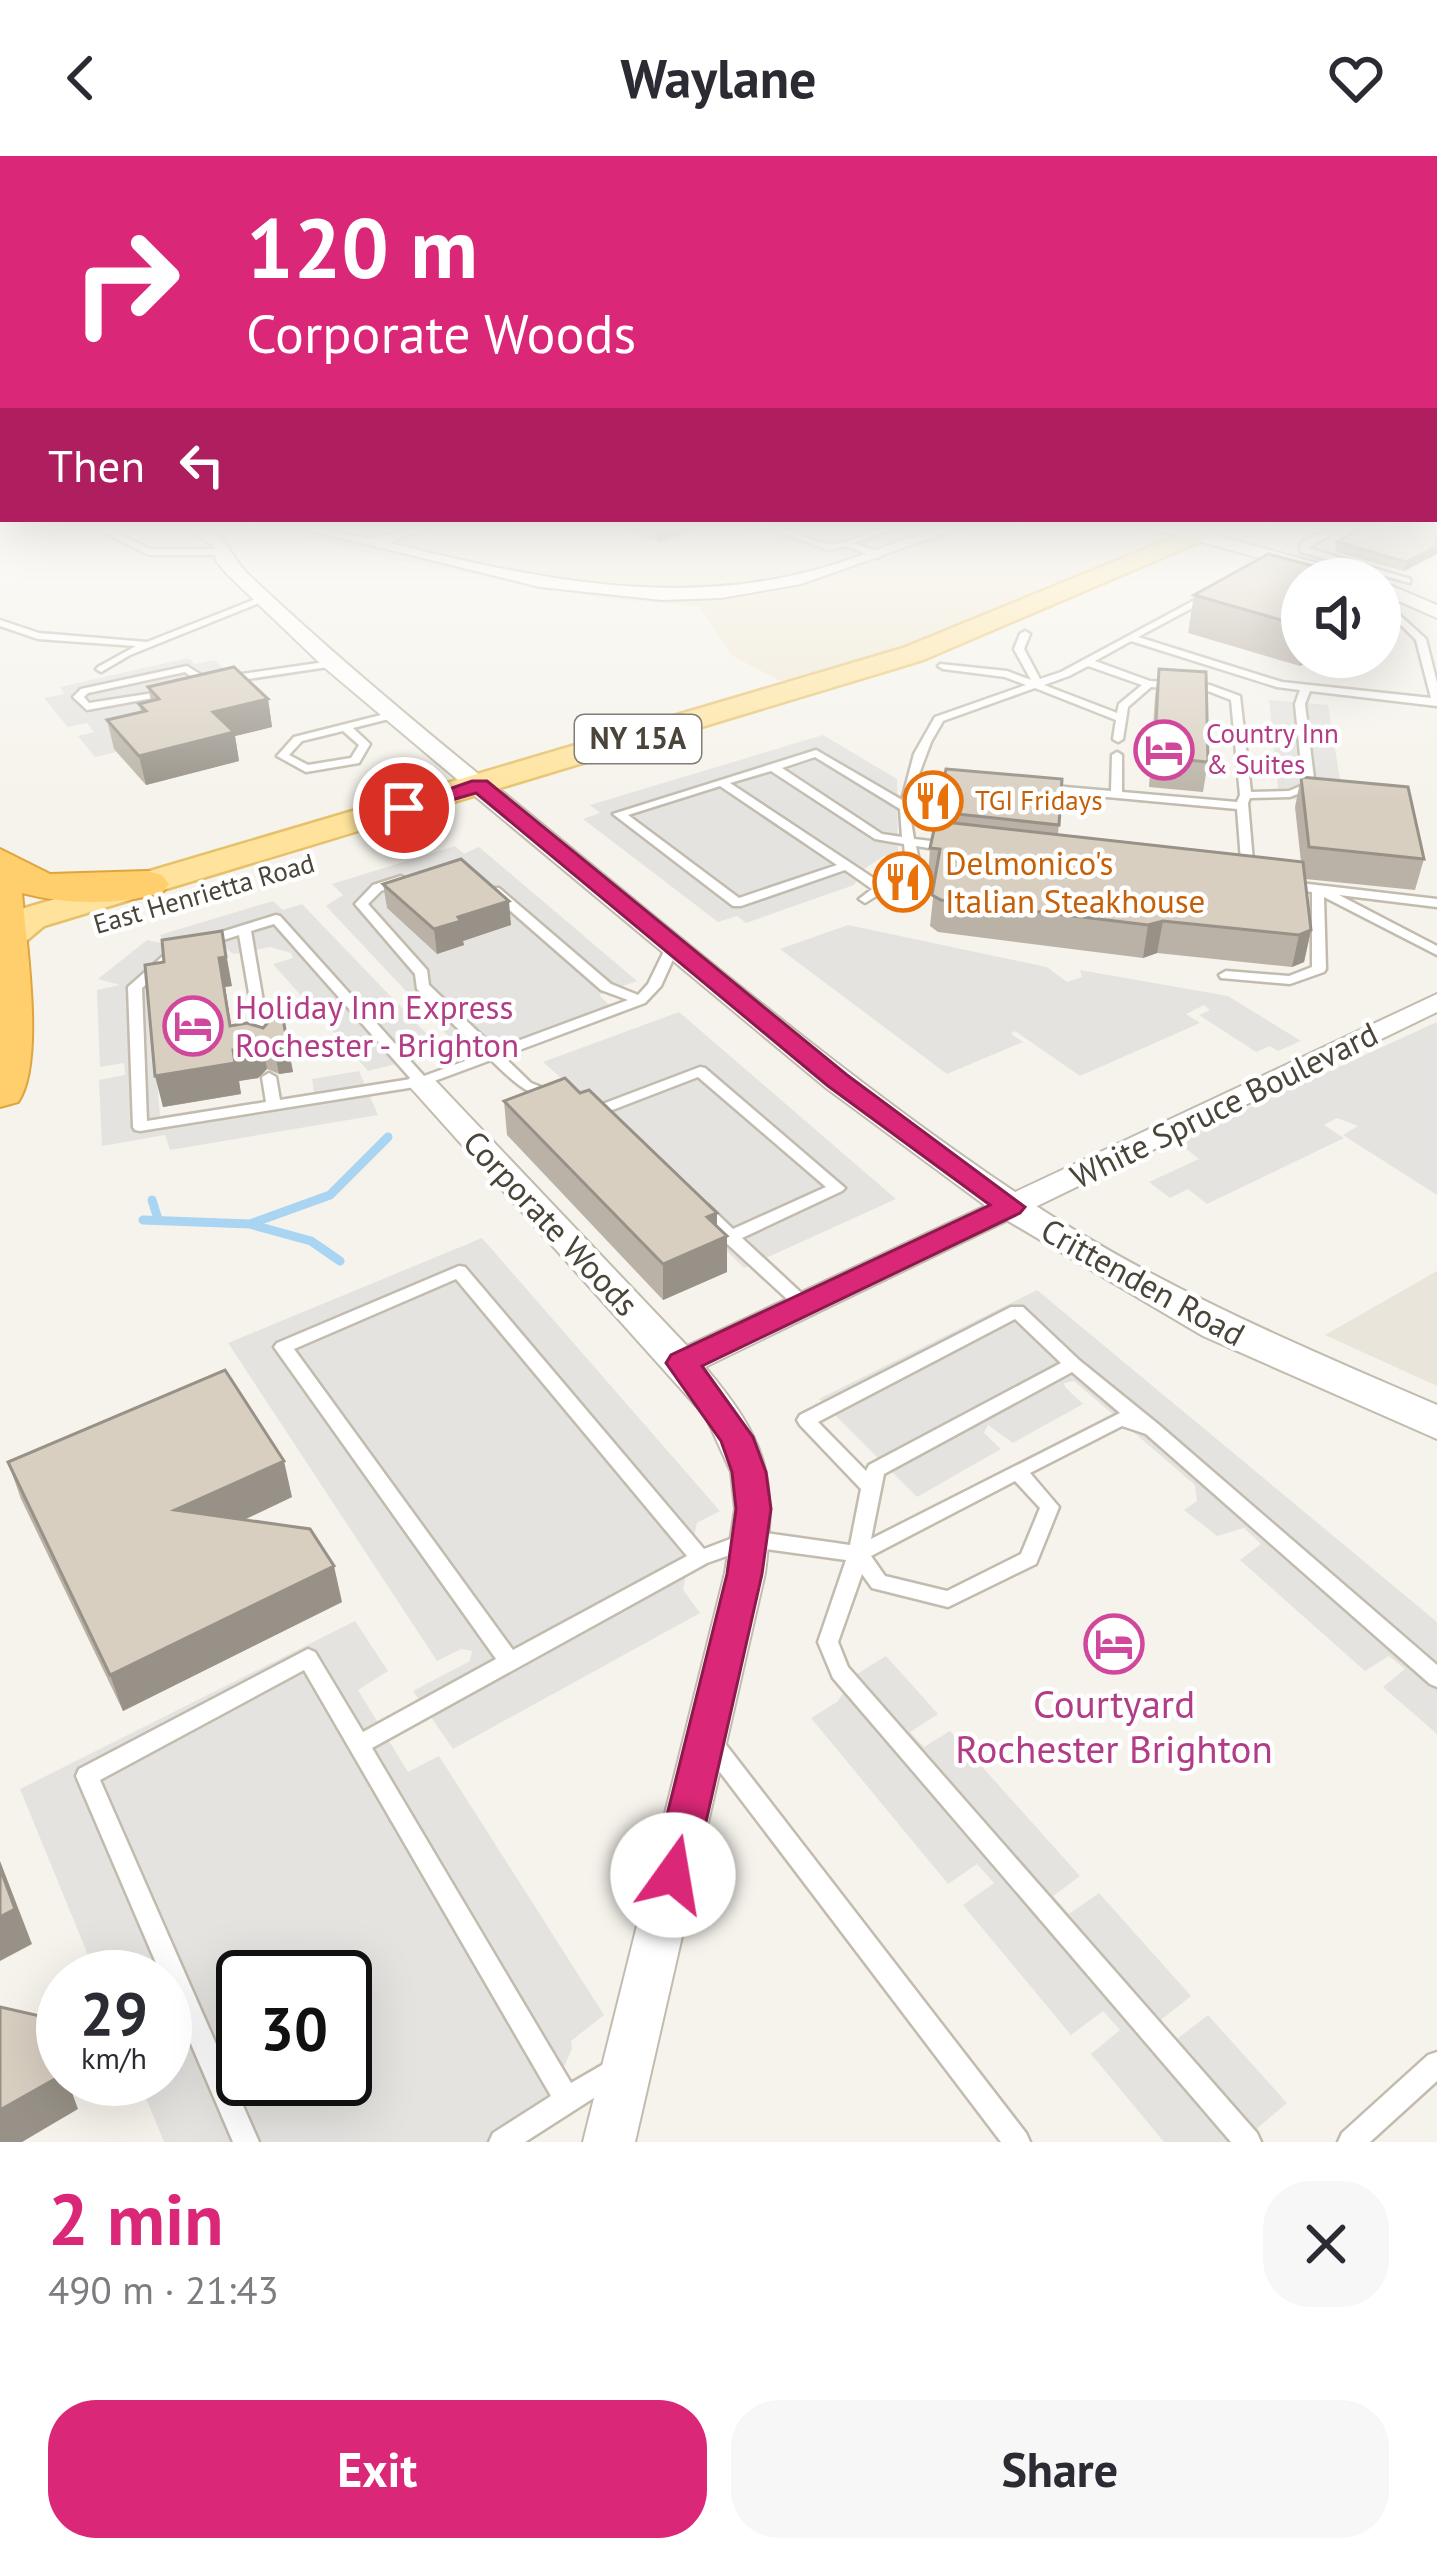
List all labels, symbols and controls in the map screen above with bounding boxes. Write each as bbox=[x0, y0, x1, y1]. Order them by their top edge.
text: Waylane bbox=[620, 43, 817, 113]
icon: back bbox=[48, 45, 114, 111]
icon: heart bbox=[1323, 45, 1389, 111]
text: 120 m bbox=[246, 192, 478, 301]
icon: right bbox=[48, 204, 204, 360]
text: Corporate Woods bbox=[246, 298, 636, 368]
icon: left bbox=[169, 432, 235, 498]
text: Then bbox=[48, 436, 145, 494]
map controls bbox=[1281, 558, 1401, 678]
button: sound bbox=[1281, 558, 1401, 678]
road number: NY 15A bbox=[575, 715, 701, 763]
place label: Country Inn & Suites bbox=[1206, 716, 1339, 781]
hotel icon: Country Inn & Suites bbox=[1133, 719, 1195, 781]
pin bbox=[353, 757, 455, 859]
restaurant icon: TGI Fridays bbox=[902, 770, 964, 832]
icon: arrive bbox=[371, 775, 437, 841]
place label: TGI Fridays bbox=[975, 783, 1103, 817]
place label: Delmonico's Italian Steakhouse bbox=[945, 841, 1205, 922]
street label: East Henrietta Road bbox=[89, 845, 318, 941]
restaurant icon: Delmonico's Italian Steakhouse bbox=[872, 851, 934, 913]
place label: Holiday Inn Express Rochester - Brighton bbox=[235, 985, 519, 1066]
hotel icon: Holiday Inn Express Rochester - Brighton bbox=[162, 995, 224, 1057]
street label: White Spruce Boulevard bbox=[1063, 1011, 1384, 1198]
street label: Corporate Woods bbox=[454, 1121, 648, 1325]
street label: Crittenden Road bbox=[1034, 1208, 1253, 1355]
hotel icon: Courtyard Rochester Brighton bbox=[1083, 1613, 1145, 1675]
place label: Courtyard Rochester Brighton bbox=[955, 1678, 1273, 1774]
position arrow bbox=[610, 1812, 736, 1938]
speed limit sign: 30 bbox=[216, 1950, 372, 2106]
text: 29 bbox=[80, 1974, 148, 2052]
text: km/h bbox=[81, 2038, 147, 2077]
text: 2 min bbox=[48, 2172, 224, 2265]
button: close bbox=[1263, 2181, 1389, 2307]
text: 490 m · 21:43 bbox=[48, 2264, 279, 2315]
button: Exit bbox=[48, 2400, 707, 2538]
button: Share bbox=[731, 2400, 1389, 2538]

